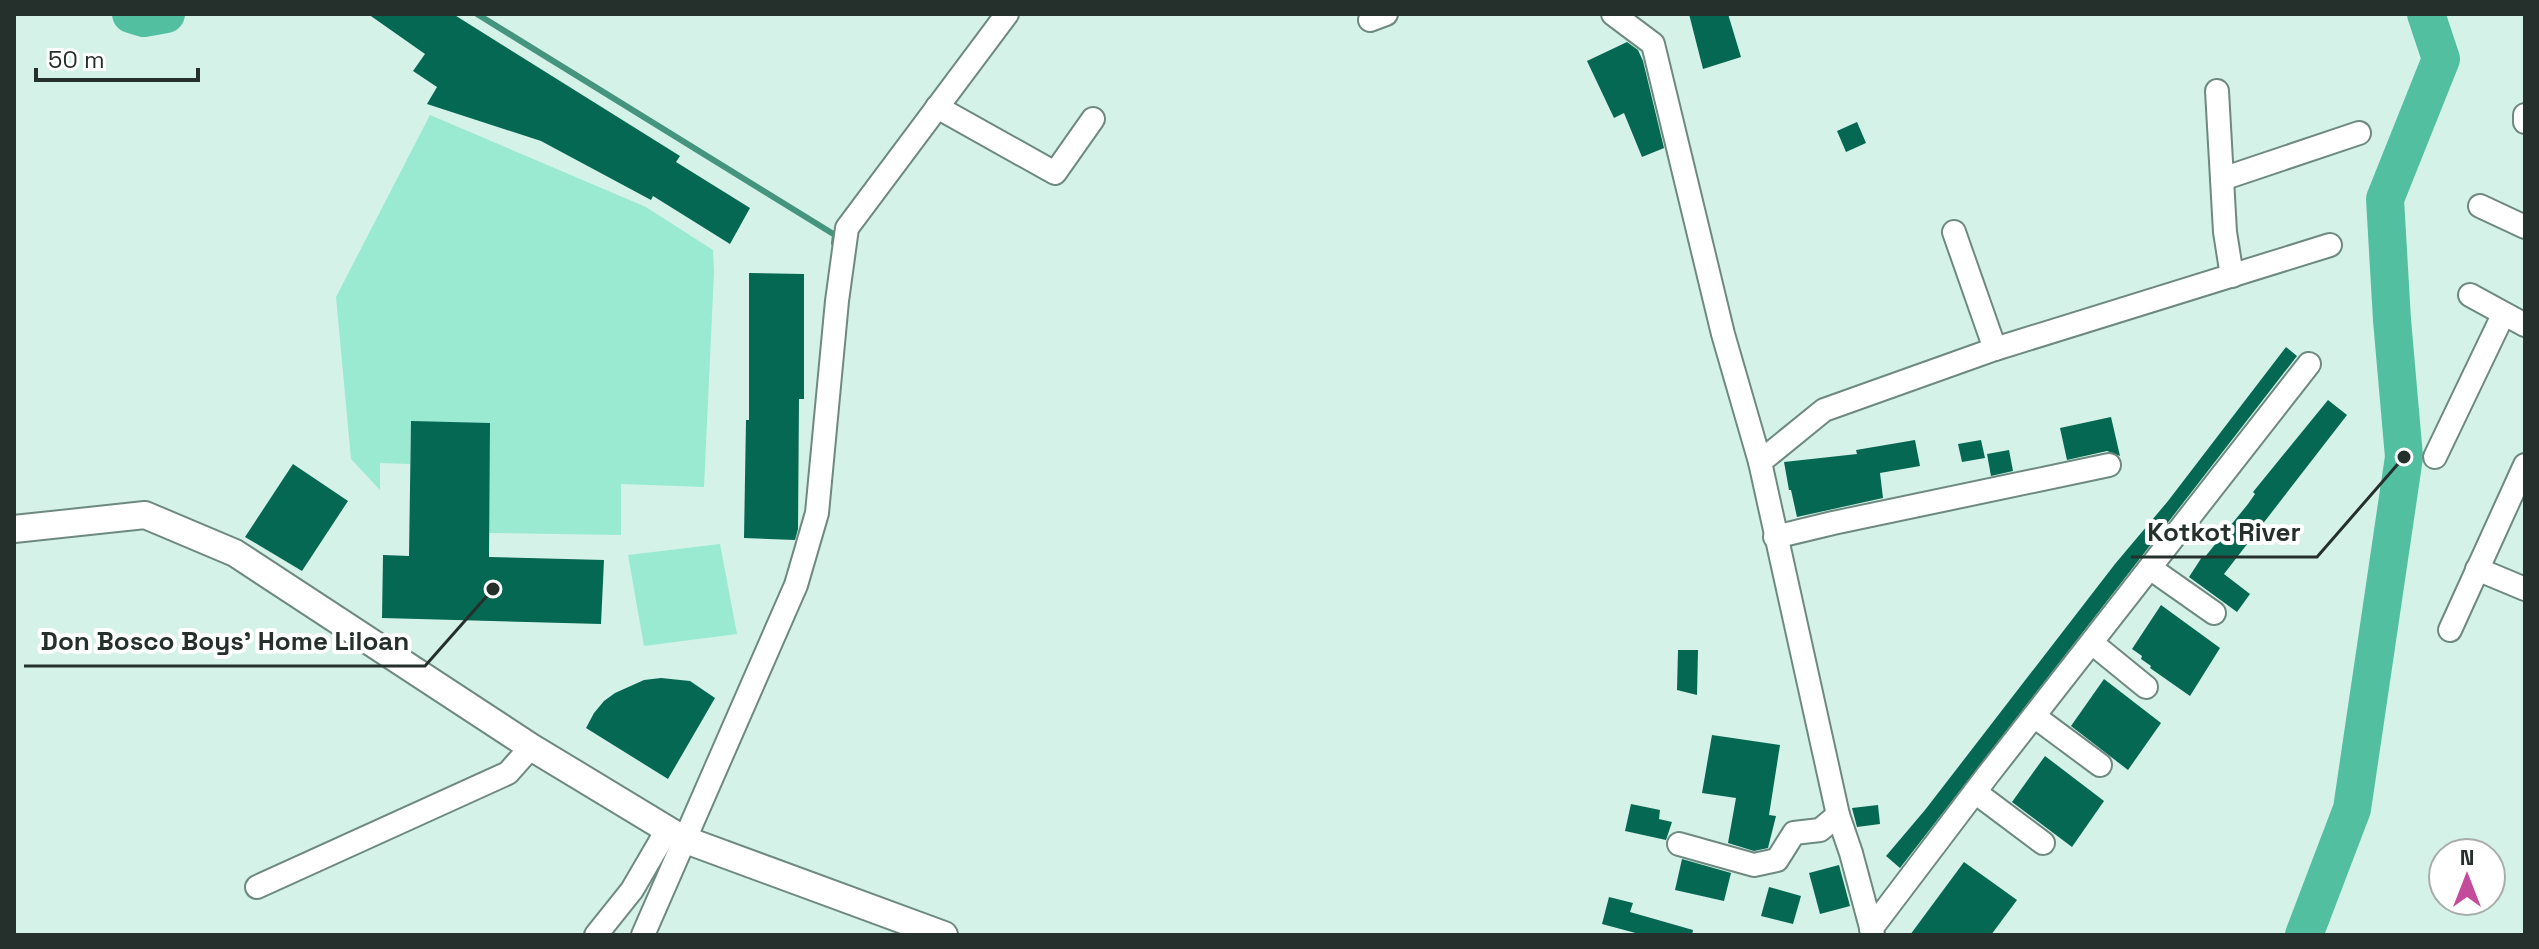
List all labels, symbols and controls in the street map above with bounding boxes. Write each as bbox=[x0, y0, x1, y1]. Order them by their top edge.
scale bar bbox=[36, 32, 198, 82]
text: 50 m bbox=[48, 44, 105, 75]
callout: Kotkot River bbox=[2131, 507, 2317, 557]
text: Kotkot River bbox=[2147, 515, 2301, 549]
callout: Don Bosco Boys' Home Liloan bbox=[24, 616, 425, 666]
text: Don Bosco Boys' Home Liloan bbox=[41, 624, 409, 658]
north arrow bbox=[2427, 837, 2507, 917]
text: N bbox=[2460, 843, 2474, 871]

